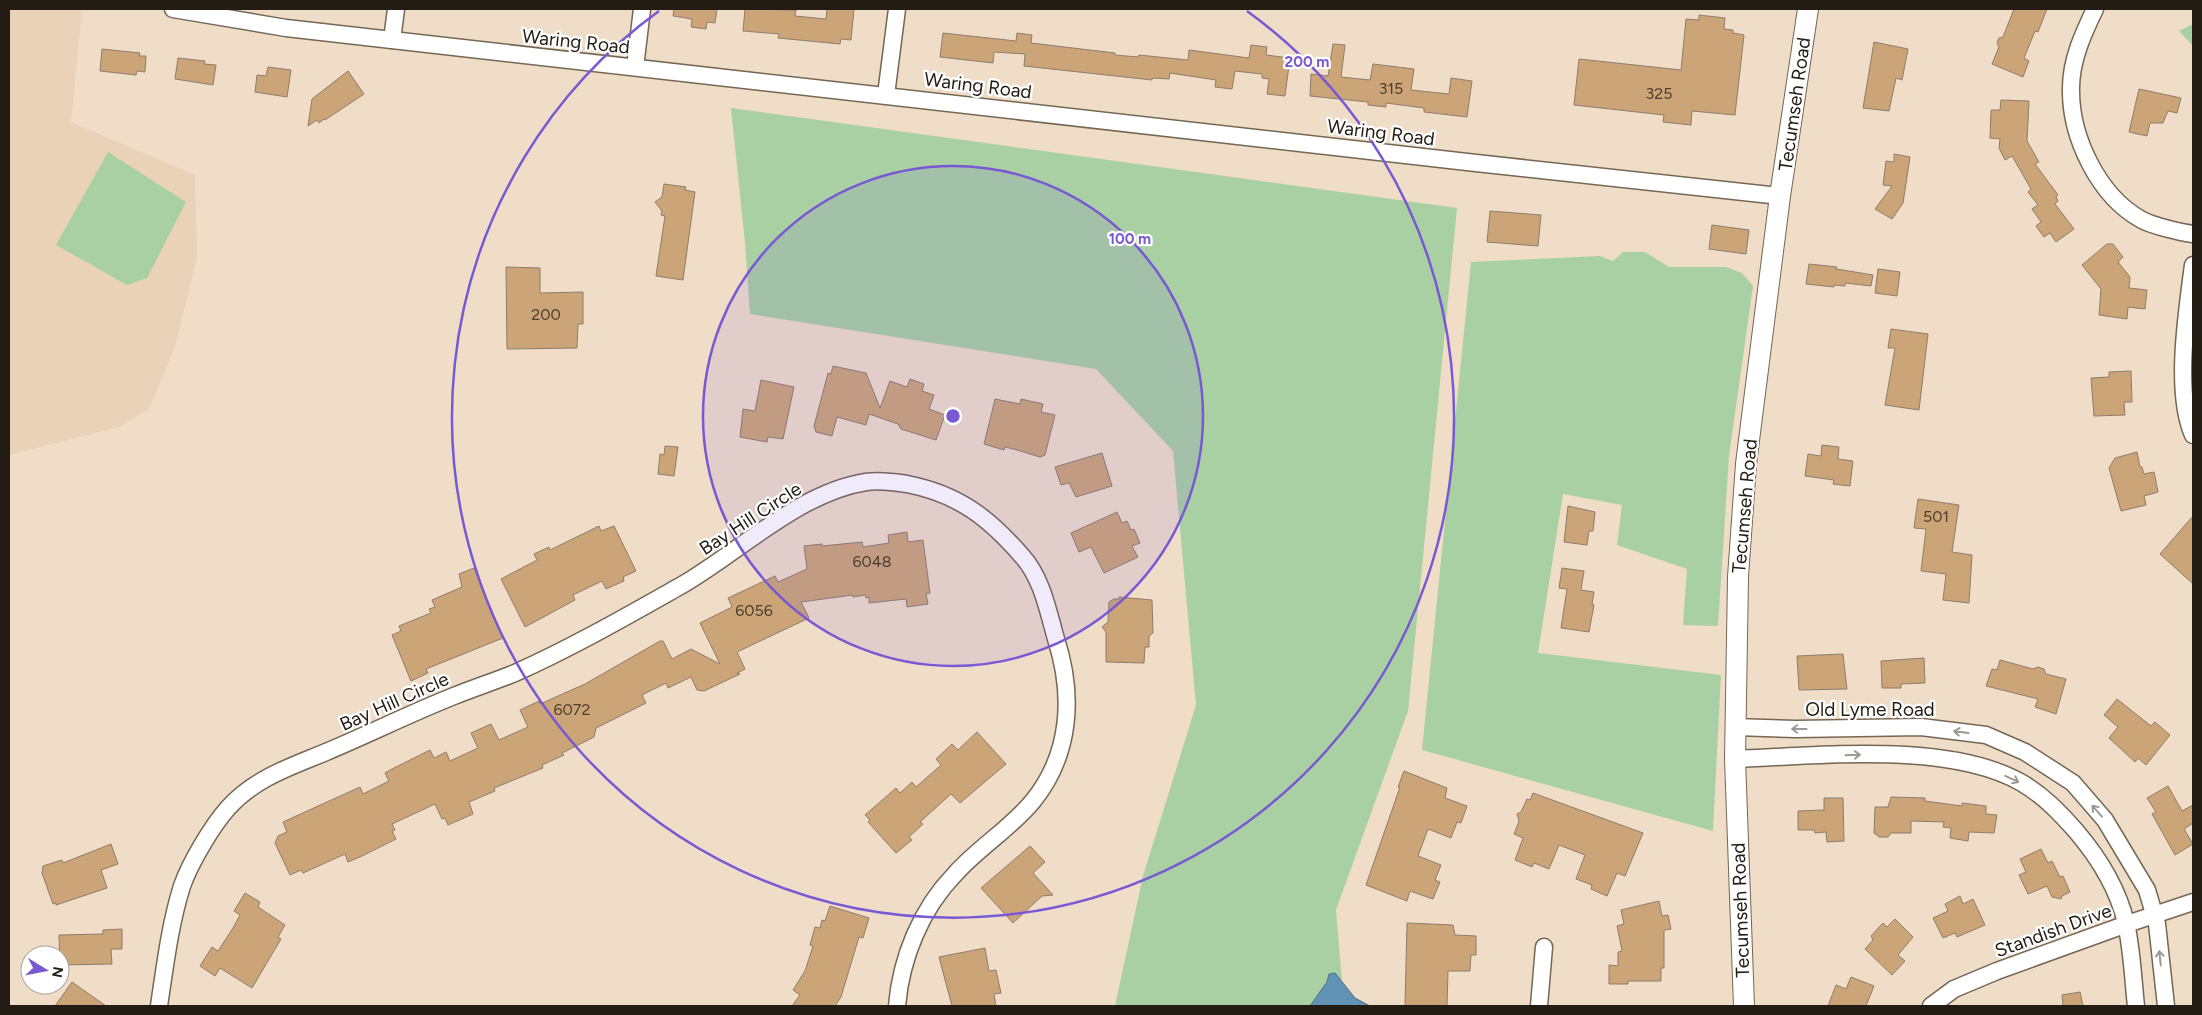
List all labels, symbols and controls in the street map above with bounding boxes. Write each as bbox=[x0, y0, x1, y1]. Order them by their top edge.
street label: Waring Road bbox=[521, 24, 631, 59]
street label: Tecumseh Road bbox=[1774, 36, 1815, 173]
text: 200 m bbox=[1285, 53, 1329, 71]
street label: Waring Road bbox=[923, 67, 1033, 104]
house number: 315 bbox=[1379, 79, 1403, 98]
house number: 325 bbox=[1646, 84, 1672, 103]
street label: Waring Road bbox=[1326, 114, 1436, 151]
text: 100 m bbox=[1109, 230, 1151, 248]
house number: 200 bbox=[531, 305, 561, 324]
centre of rings bbox=[944, 407, 962, 425]
street label: Tecumseh Road bbox=[1727, 438, 1762, 574]
street label: Bay Hill Circle bbox=[695, 477, 806, 560]
house number: 501 bbox=[1923, 507, 1949, 526]
house number: 6048 bbox=[852, 552, 892, 571]
house number: 6056 bbox=[735, 601, 773, 620]
street label: Bay Hill Circle bbox=[336, 667, 452, 736]
street label: Old Lyme Road bbox=[1805, 698, 1935, 721]
house number: 6072 bbox=[554, 700, 590, 719]
one-way arrow bbox=[1791, 724, 1807, 734]
one-way arrow bbox=[1953, 727, 1969, 737]
one-way arrow bbox=[1845, 751, 1861, 760]
one-way arrow bbox=[2005, 774, 2020, 784]
one-way arrow bbox=[2092, 805, 2103, 818]
street label: Tecumseh Road bbox=[1727, 842, 1754, 978]
street label: Standish Drive bbox=[1992, 899, 2115, 962]
north arrow bbox=[20, 945, 70, 995]
one-way arrow bbox=[2156, 950, 2165, 966]
text: N bbox=[48, 965, 67, 979]

